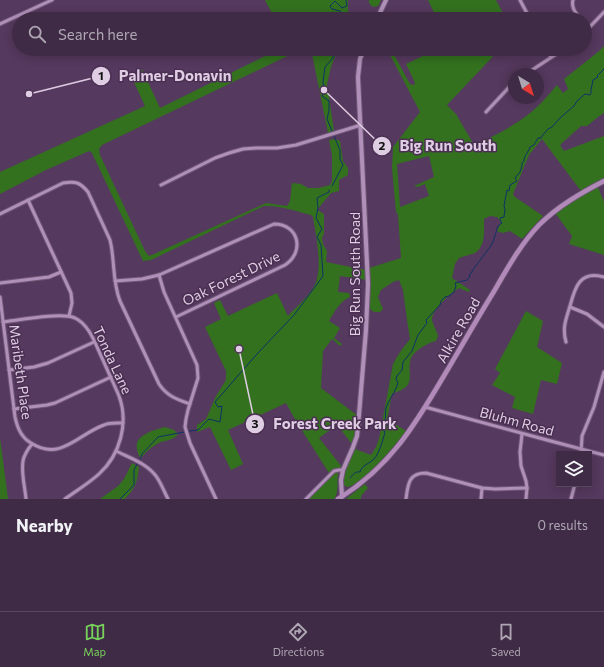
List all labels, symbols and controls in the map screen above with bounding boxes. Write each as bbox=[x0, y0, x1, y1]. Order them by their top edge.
search box bbox=[12, 12, 592, 56]
icon: search bbox=[26, 23, 48, 45]
text: Search here bbox=[58, 25, 137, 43]
callout: Palmer-Donavin bbox=[91, 62, 239, 89]
text: Palmer-Donavin bbox=[119, 66, 231, 84]
text: 1 bbox=[98, 68, 104, 82]
north arrow bbox=[508, 68, 544, 104]
callout: Big Run South bbox=[372, 132, 505, 159]
text: Big Run South bbox=[399, 136, 497, 154]
text: 2 bbox=[379, 138, 386, 152]
street label: Big Run South Road bbox=[346, 212, 363, 336]
street label: Oak Forest Drive bbox=[179, 247, 283, 309]
street label: Alkire Road bbox=[433, 294, 483, 366]
street label: Maribeth Place bbox=[6, 323, 36, 421]
street label: Tonda Lane bbox=[90, 323, 136, 397]
street label: Bluhm Road bbox=[478, 403, 556, 439]
callout: Forest Creek Park bbox=[245, 410, 405, 437]
text: Forest Creek Park bbox=[273, 414, 397, 432]
text: 3 bbox=[252, 416, 259, 430]
map controls bbox=[556, 451, 592, 487]
button: layers bbox=[556, 451, 592, 487]
text: Nearby bbox=[16, 515, 73, 536]
text: 0 results bbox=[537, 517, 588, 533]
tab: Map bbox=[83, 621, 106, 658]
tab: Directions bbox=[273, 621, 324, 658]
tab: Saved bbox=[491, 621, 521, 658]

